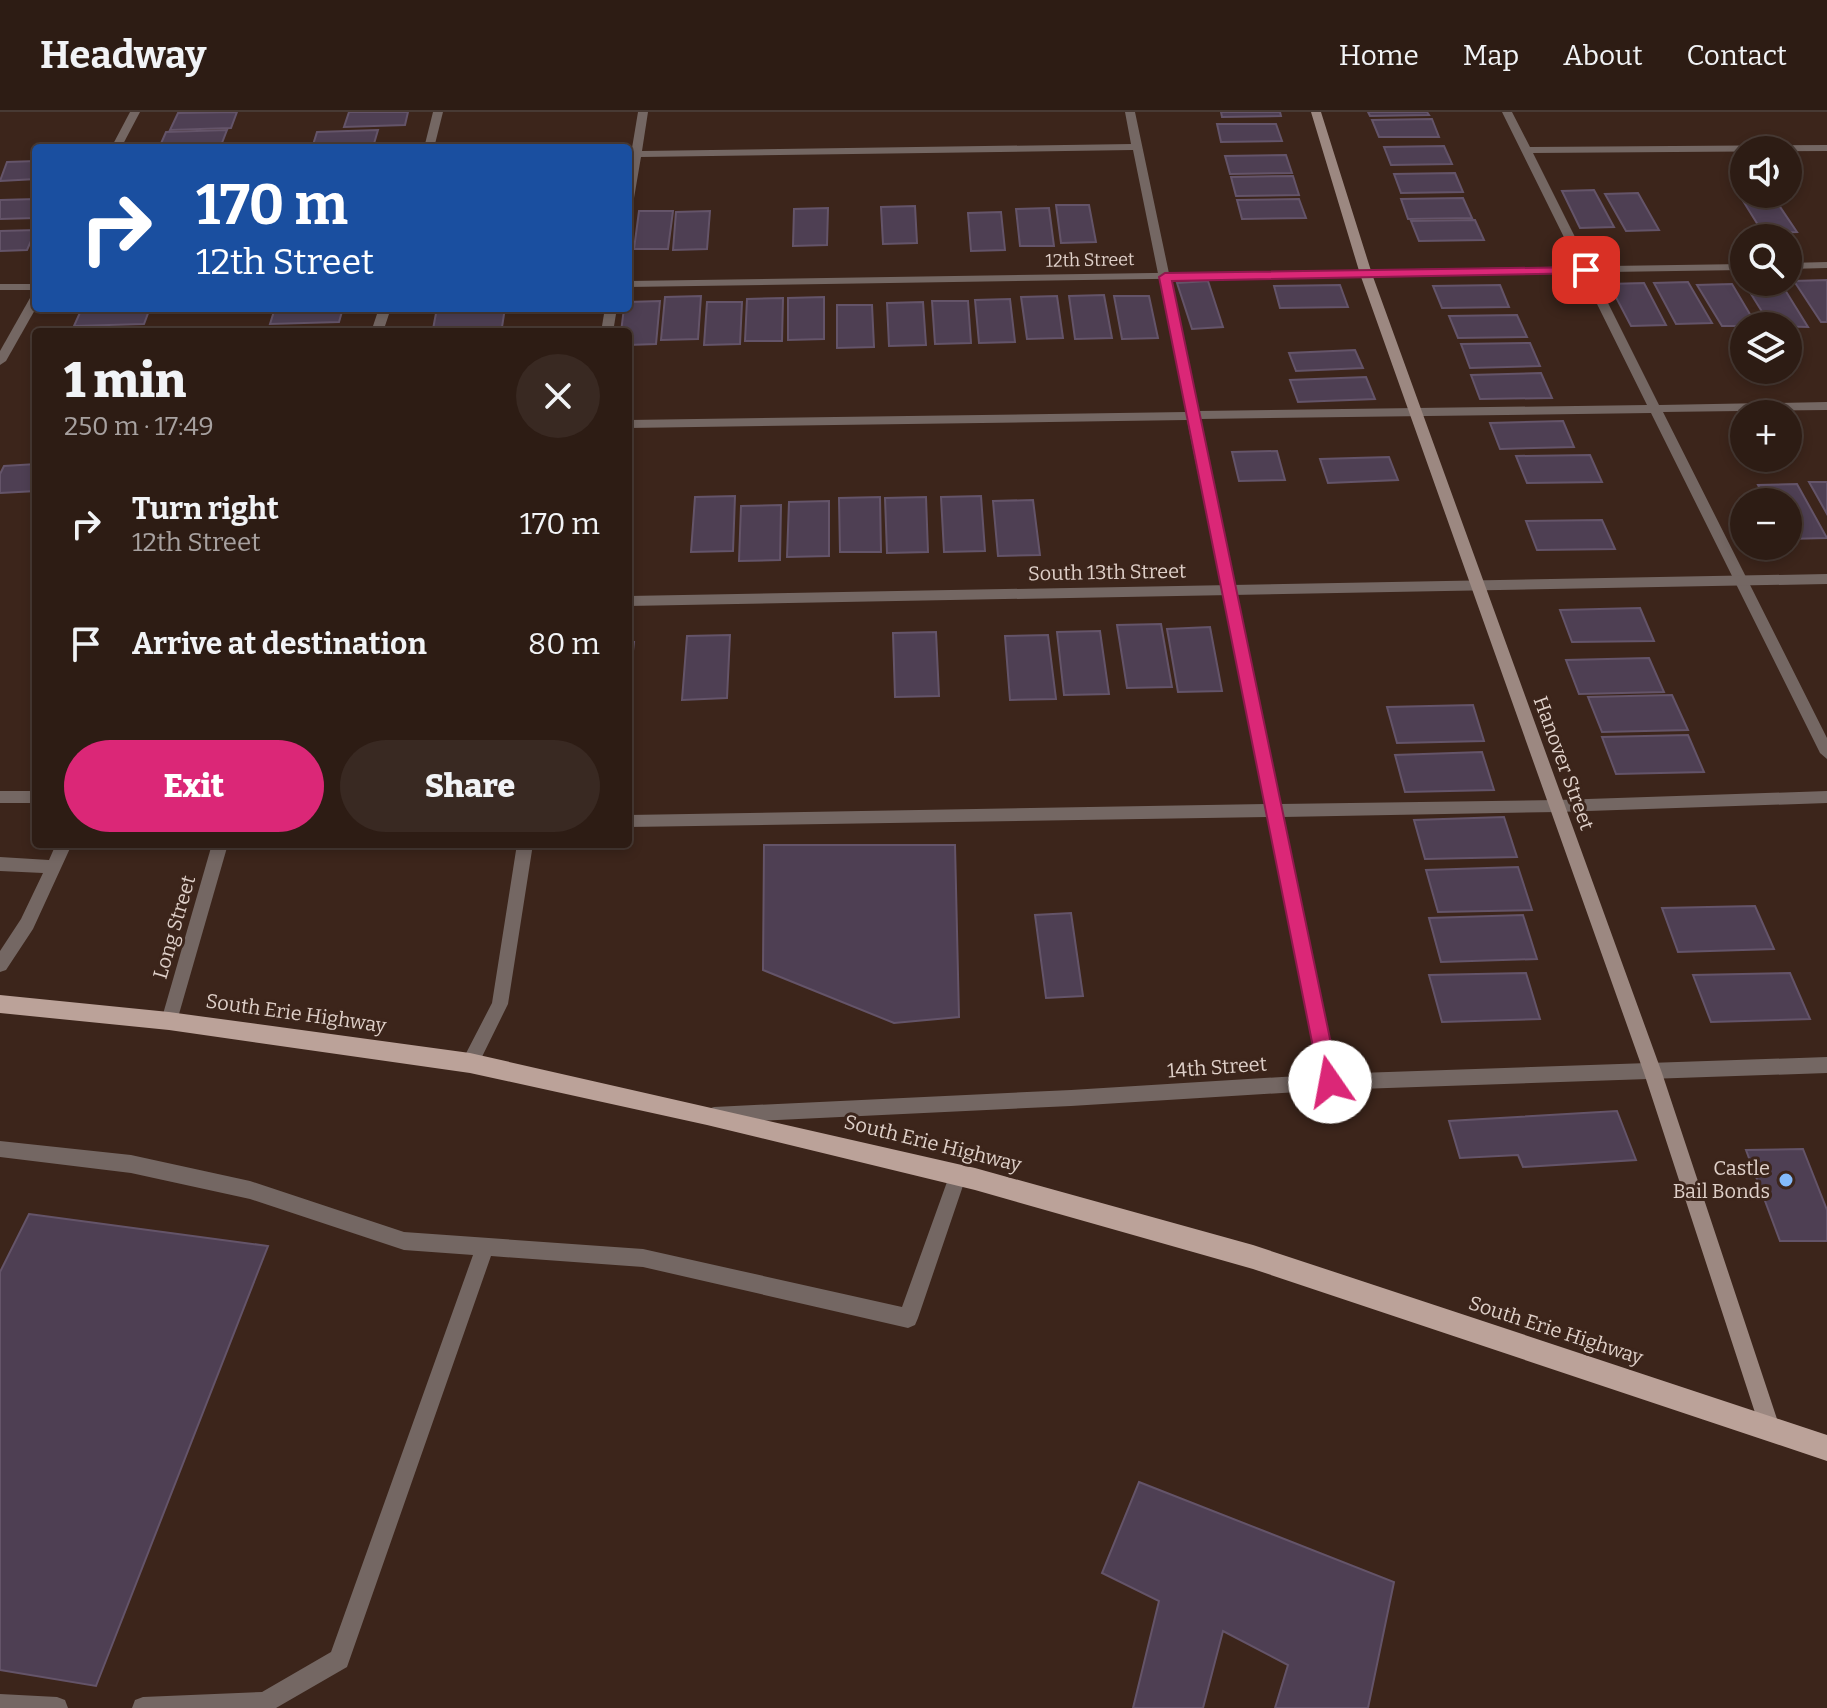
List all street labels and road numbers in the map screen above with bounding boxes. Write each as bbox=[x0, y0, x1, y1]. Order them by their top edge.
street label: 12th Street bbox=[1045, 248, 1135, 272]
street label: South 13th Street bbox=[1028, 559, 1186, 585]
street label: Hanover Street bbox=[1529, 693, 1599, 833]
street label: Long Street bbox=[148, 872, 200, 982]
street label: South Erie Highway bbox=[204, 988, 388, 1038]
street label: 14th Street bbox=[1166, 1052, 1268, 1082]
street label: South Erie Highway bbox=[842, 1109, 1025, 1177]
street label: South Erie Highway bbox=[1466, 1290, 1647, 1370]

